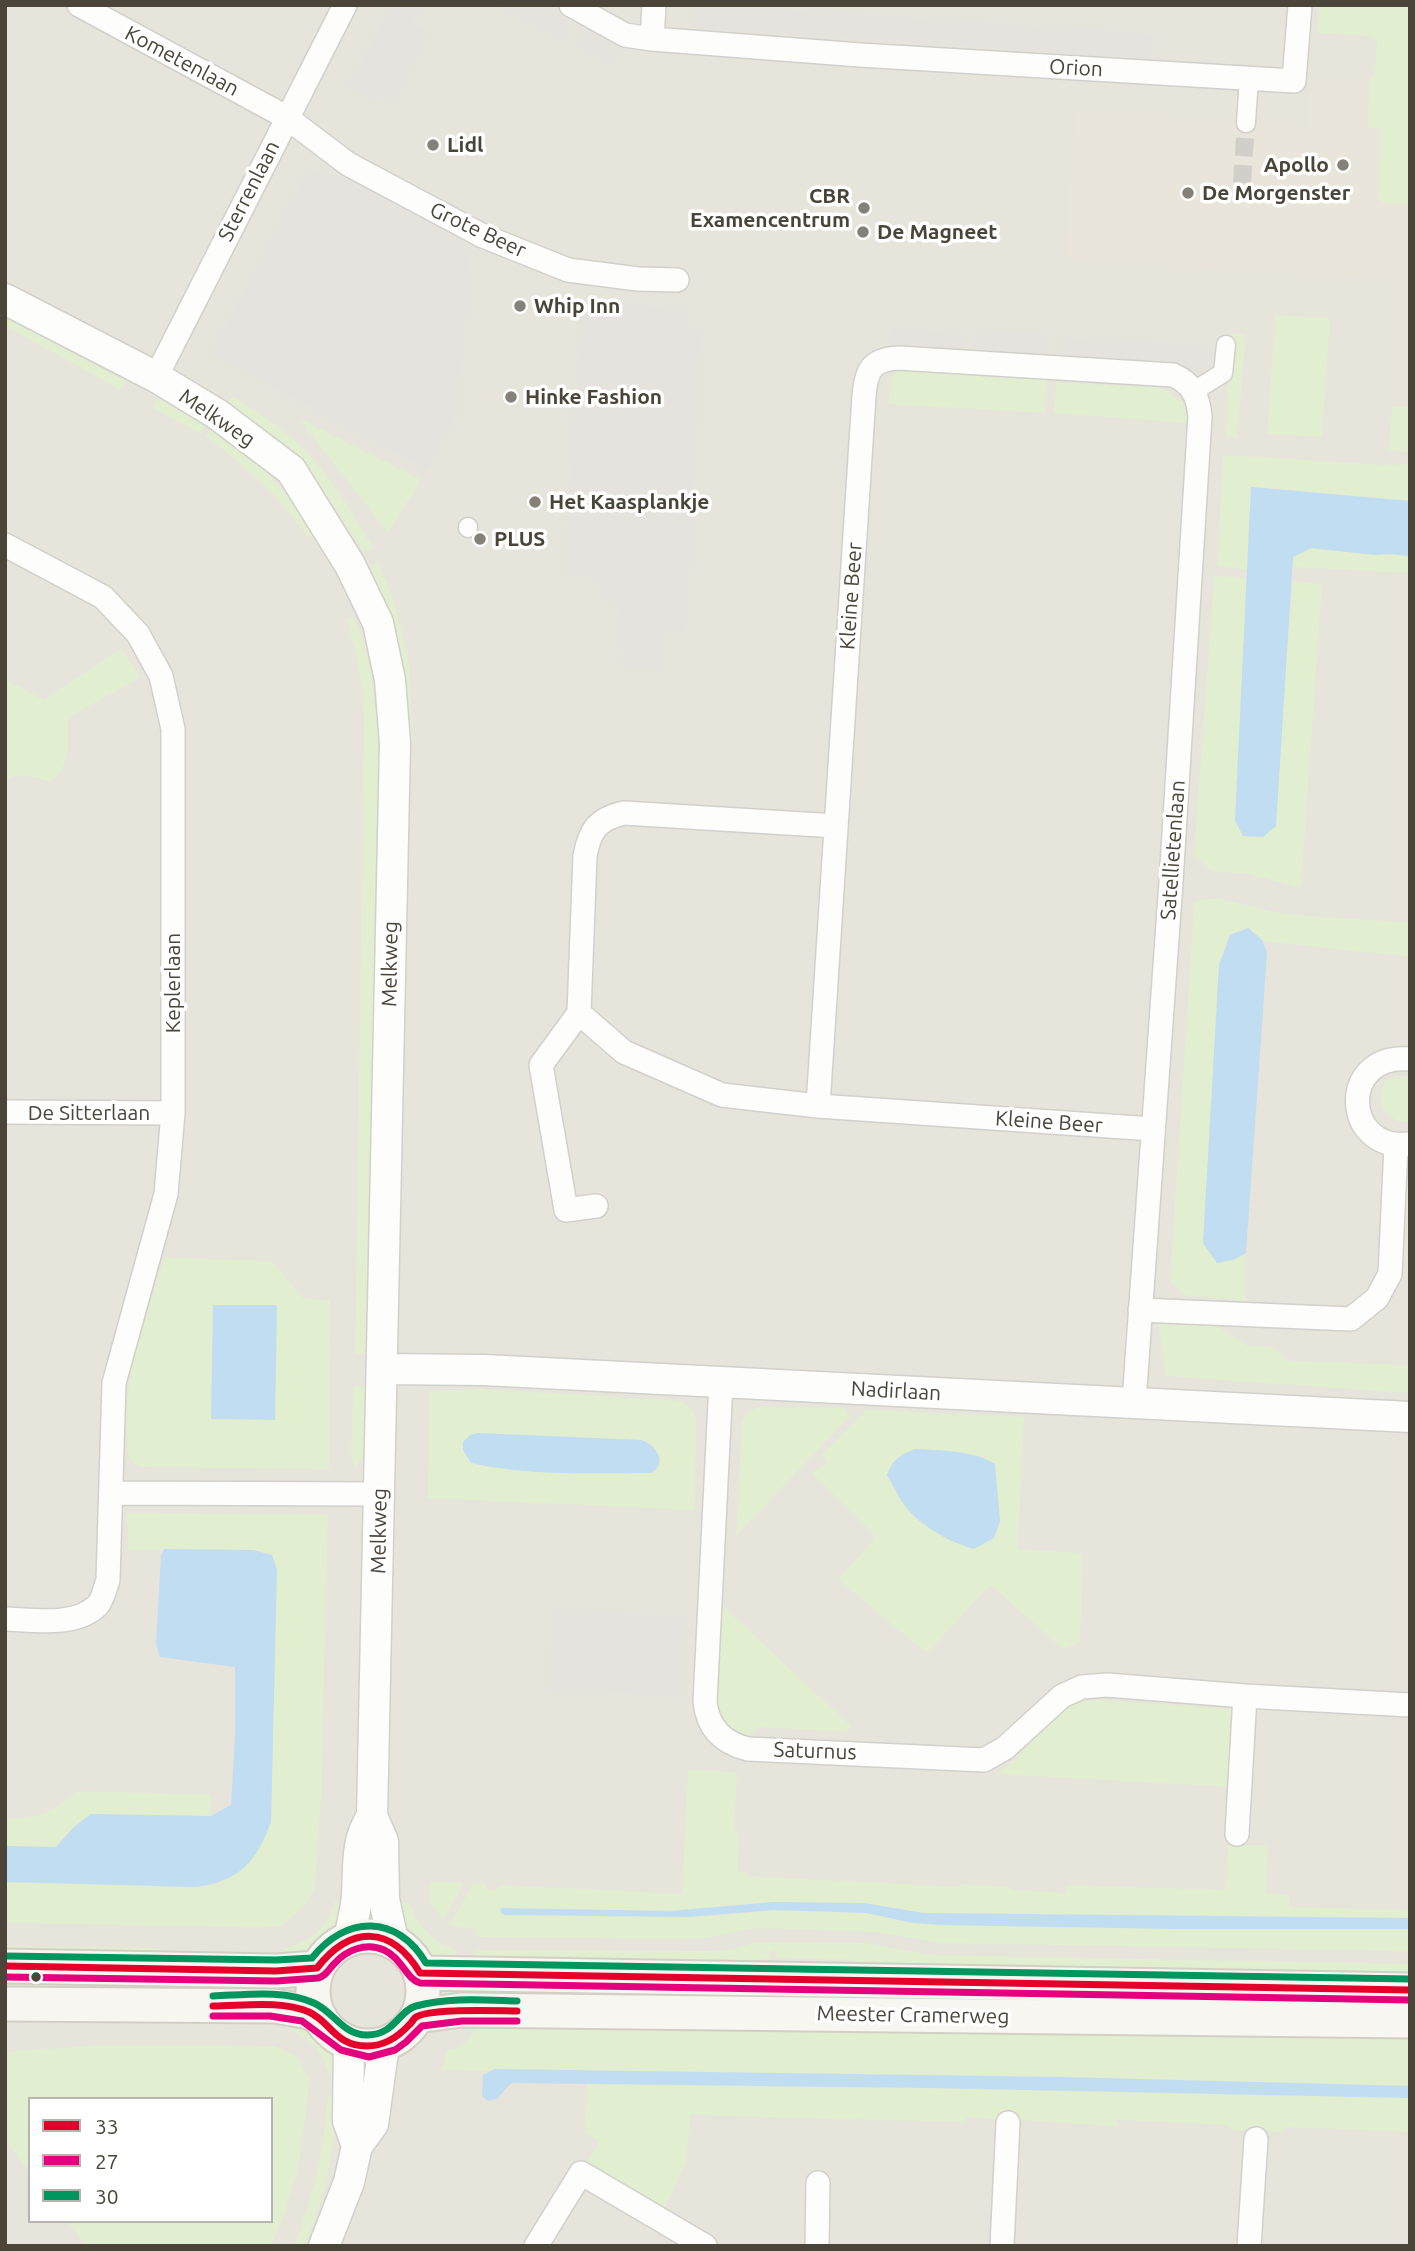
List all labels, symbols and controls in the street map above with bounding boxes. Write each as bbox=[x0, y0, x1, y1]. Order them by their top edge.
street label: Kometenlaan bbox=[121, 20, 243, 102]
street label: Orion bbox=[1049, 54, 1103, 82]
place label: Lidl bbox=[447, 132, 483, 158]
street label: Sterrenlaan bbox=[213, 137, 285, 245]
marker: Lidl bbox=[425, 137, 441, 153]
place label: Apollo bbox=[1264, 152, 1329, 178]
marker: Apollo bbox=[1335, 157, 1351, 173]
place label: De Morgenster bbox=[1202, 180, 1350, 206]
place label: CBR Examencentrum bbox=[690, 183, 850, 233]
marker: De Morgenster bbox=[1180, 185, 1196, 201]
street label: Grote Beer bbox=[426, 197, 530, 263]
marker: CBR Examencentrum bbox=[856, 200, 872, 216]
place label: De Magneet bbox=[877, 219, 997, 245]
marker: De Magneet bbox=[855, 224, 871, 240]
place label: Whip Inn bbox=[534, 293, 620, 319]
marker: Whip Inn bbox=[512, 298, 528, 314]
street label: Melkweg bbox=[174, 384, 260, 452]
place label: Hinke Fashion bbox=[525, 384, 662, 410]
marker: Hinke Fashion bbox=[503, 389, 519, 405]
place label: Het Kaasplankje bbox=[549, 489, 709, 515]
marker: Het Kaasplankje bbox=[527, 494, 543, 510]
place label: PLUS bbox=[494, 526, 545, 552]
marker: PLUS bbox=[472, 531, 488, 547]
street label: Kleine Beer bbox=[835, 541, 867, 651]
street label: Satellietenlaan bbox=[1156, 779, 1190, 921]
street label: Melkweg bbox=[377, 921, 403, 1007]
street label: Keplerlaan bbox=[160, 933, 186, 1033]
street label: De Sitterlaan bbox=[28, 1100, 150, 1126]
street label: Kleine Beer bbox=[994, 1106, 1104, 1138]
street label: Nadirlaan bbox=[850, 1376, 942, 1406]
street label: Melkweg bbox=[366, 1488, 392, 1574]
street label: Saturnus bbox=[773, 1737, 857, 1765]
unlabelled marker bbox=[29, 1970, 43, 1984]
street label: Meester Cramerweg bbox=[816, 2001, 1010, 2029]
legend bbox=[28, 2097, 273, 2223]
text: 33 bbox=[95, 2114, 119, 2138]
text: 27 bbox=[95, 2149, 119, 2173]
text: 30 bbox=[95, 2184, 119, 2208]

